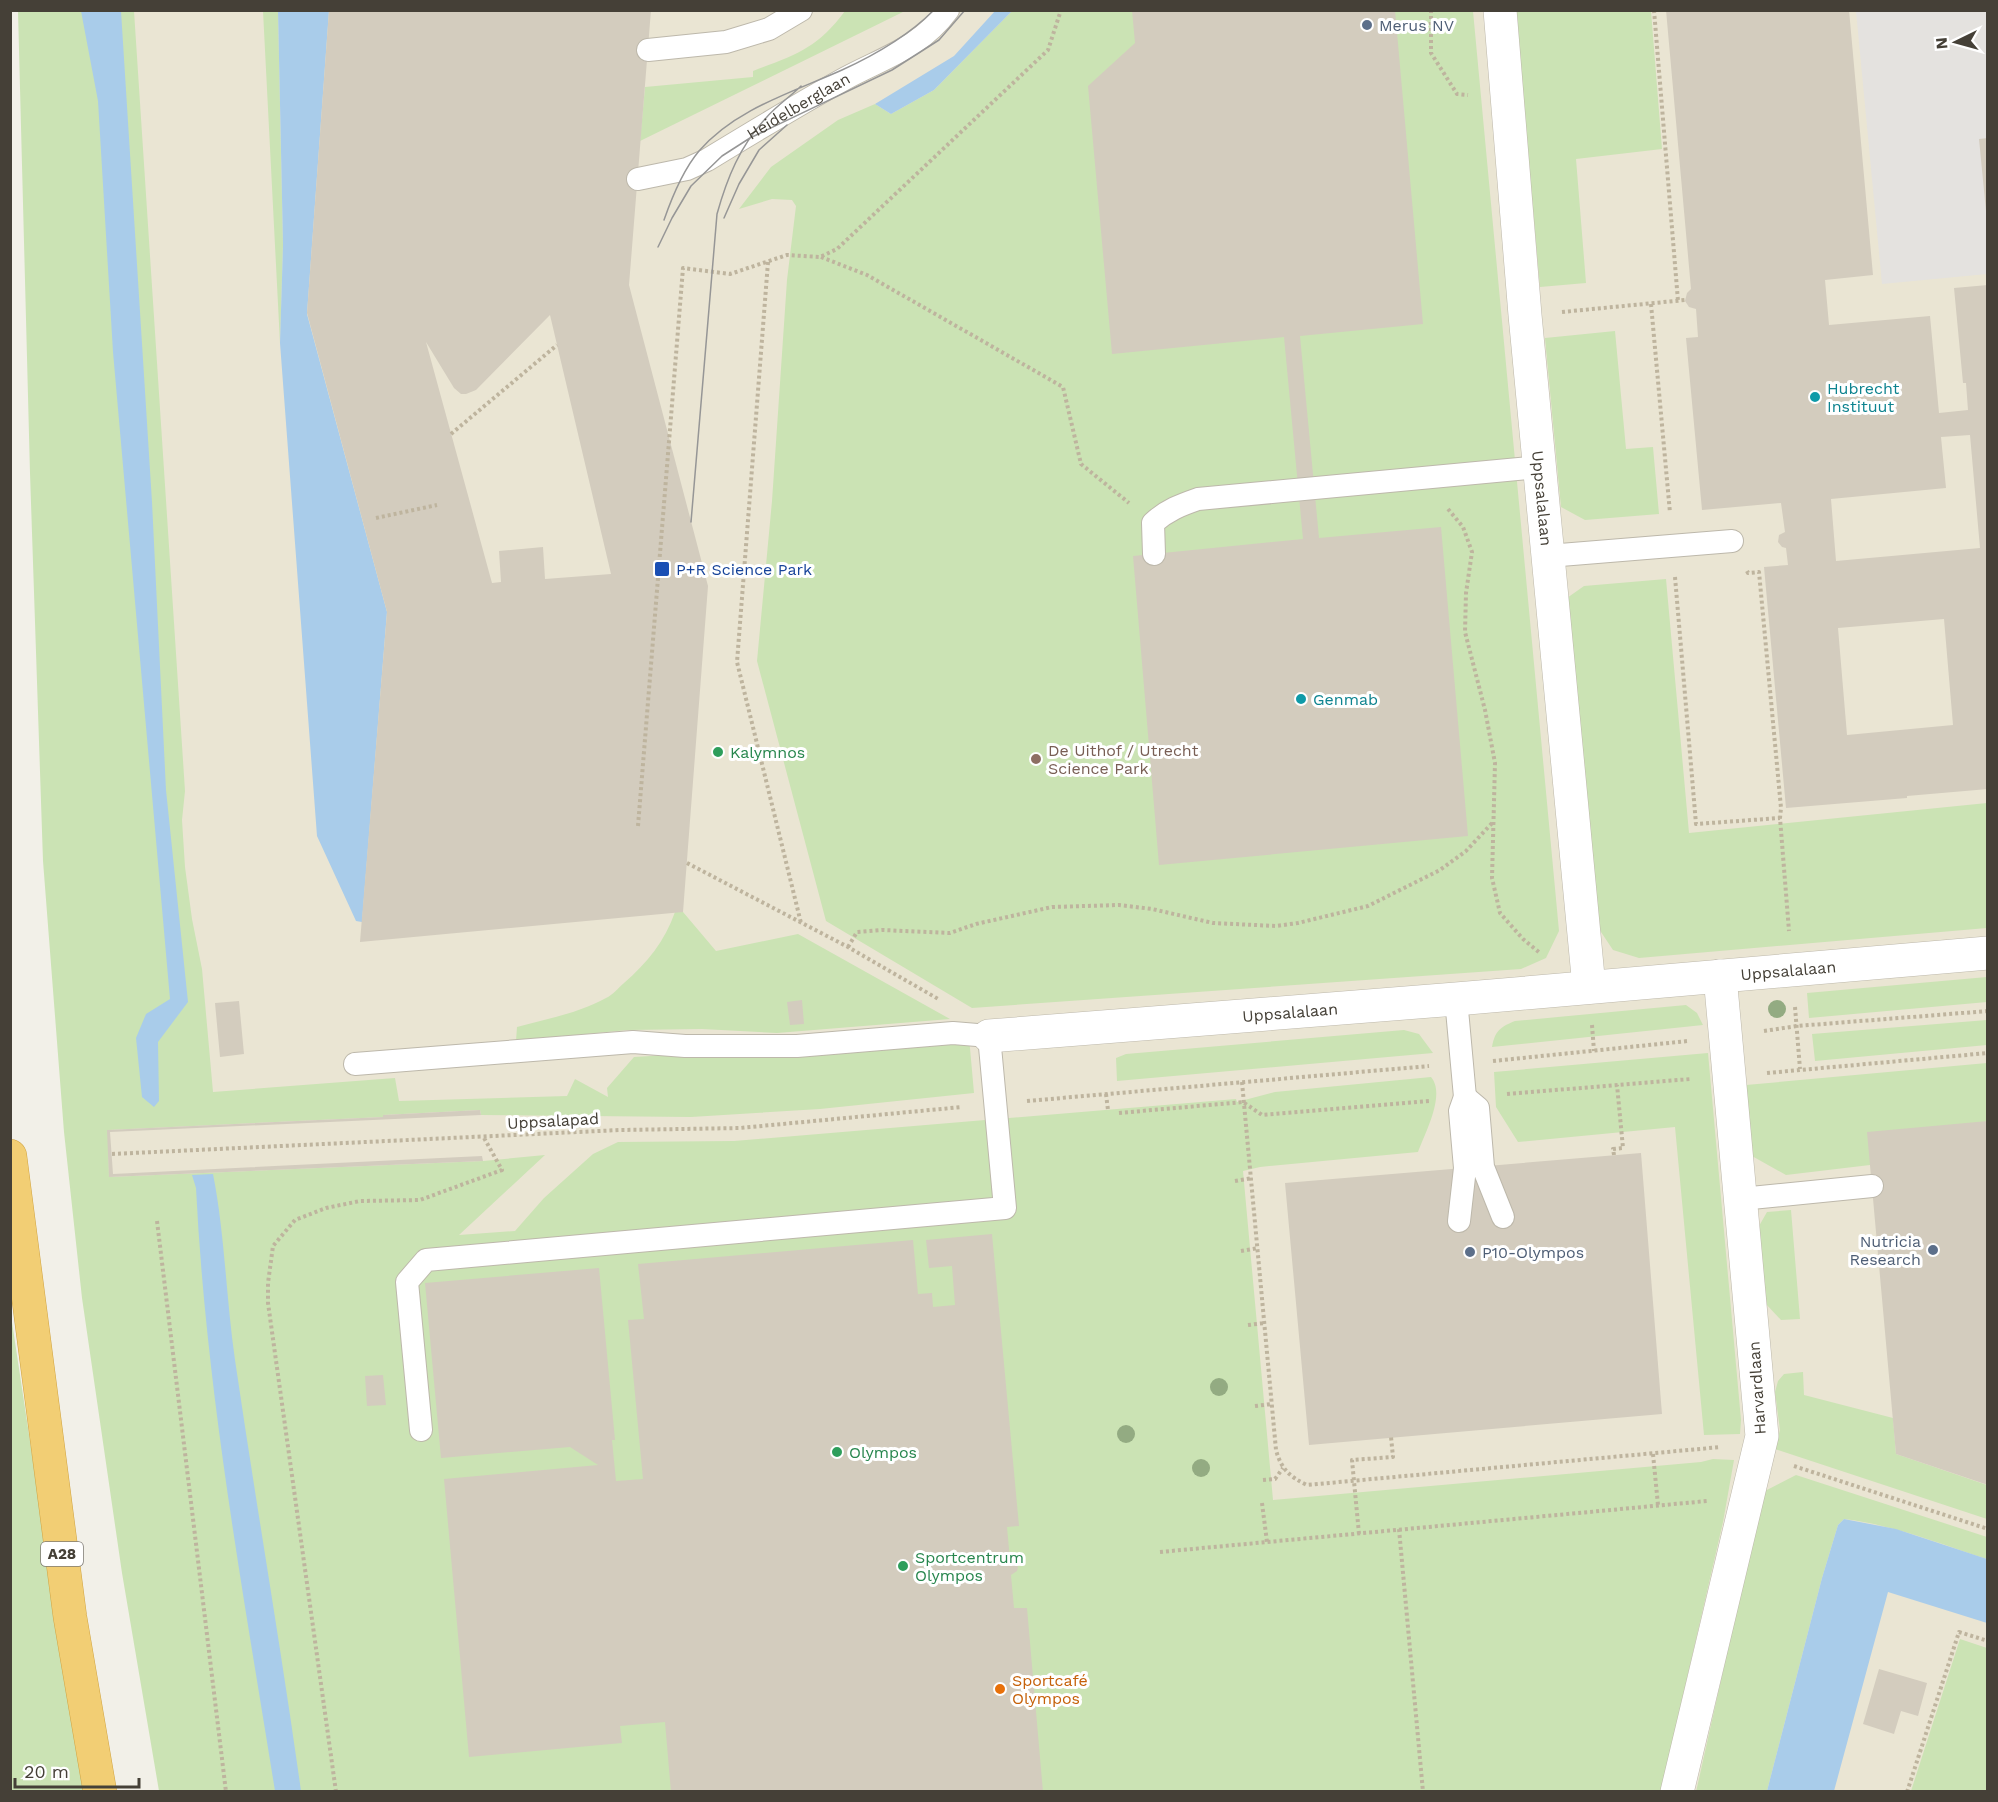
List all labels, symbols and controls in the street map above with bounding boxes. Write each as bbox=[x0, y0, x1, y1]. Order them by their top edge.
north arrow bbox=[1926, 12, 1986, 72]
place label: Merus NV bbox=[1379, 16, 1454, 35]
marker: Merus NV bbox=[1360, 18, 1374, 32]
text: N bbox=[1932, 37, 1952, 50]
street label: Heidelberglaan bbox=[743, 68, 853, 143]
place label: Hubrecht Instituut bbox=[1827, 379, 1900, 416]
marker: Hubrecht Instituut bbox=[1808, 390, 1822, 404]
street label: Uppsalalaan bbox=[1528, 450, 1556, 547]
marker: P+R Science Park bbox=[653, 560, 671, 578]
place label: P+R Science Park bbox=[676, 560, 812, 579]
place label: Genmab bbox=[1313, 690, 1378, 709]
marker: Genmab bbox=[1294, 692, 1308, 706]
place label: De Uithof / Utrecht Science Park bbox=[1048, 741, 1199, 778]
place label: Kalymnos bbox=[730, 743, 805, 762]
marker: Kalymnos bbox=[711, 745, 725, 759]
marker: De Uithof / Utrecht Science Park bbox=[1029, 752, 1043, 766]
street label: Uppsalalaan bbox=[1740, 957, 1837, 984]
street label: Uppsalalaan bbox=[1242, 999, 1339, 1025]
street label: Uppsalapad bbox=[507, 1109, 599, 1133]
place label: Nutricia Research bbox=[1850, 1232, 1921, 1269]
place label: P10-Olympos bbox=[1482, 1243, 1584, 1262]
marker: Nutricia Research bbox=[1926, 1243, 1940, 1257]
marker: P10-Olympos bbox=[1463, 1245, 1477, 1259]
street label: Harvardlaan bbox=[1744, 1341, 1770, 1435]
place label: Olympos bbox=[849, 1443, 917, 1462]
marker: Olympos bbox=[830, 1445, 844, 1459]
road number: A28 bbox=[41, 1542, 83, 1566]
place label: Sportcentrum Olympos bbox=[915, 1548, 1024, 1585]
marker: Sportcentrum Olympos bbox=[896, 1559, 910, 1573]
place label: Sportcafé Olympos bbox=[1012, 1671, 1088, 1708]
marker: Sportcafé Olympos bbox=[993, 1682, 1007, 1696]
scale bar bbox=[15, 1751, 140, 1789]
text: 20 m bbox=[24, 1761, 69, 1782]

